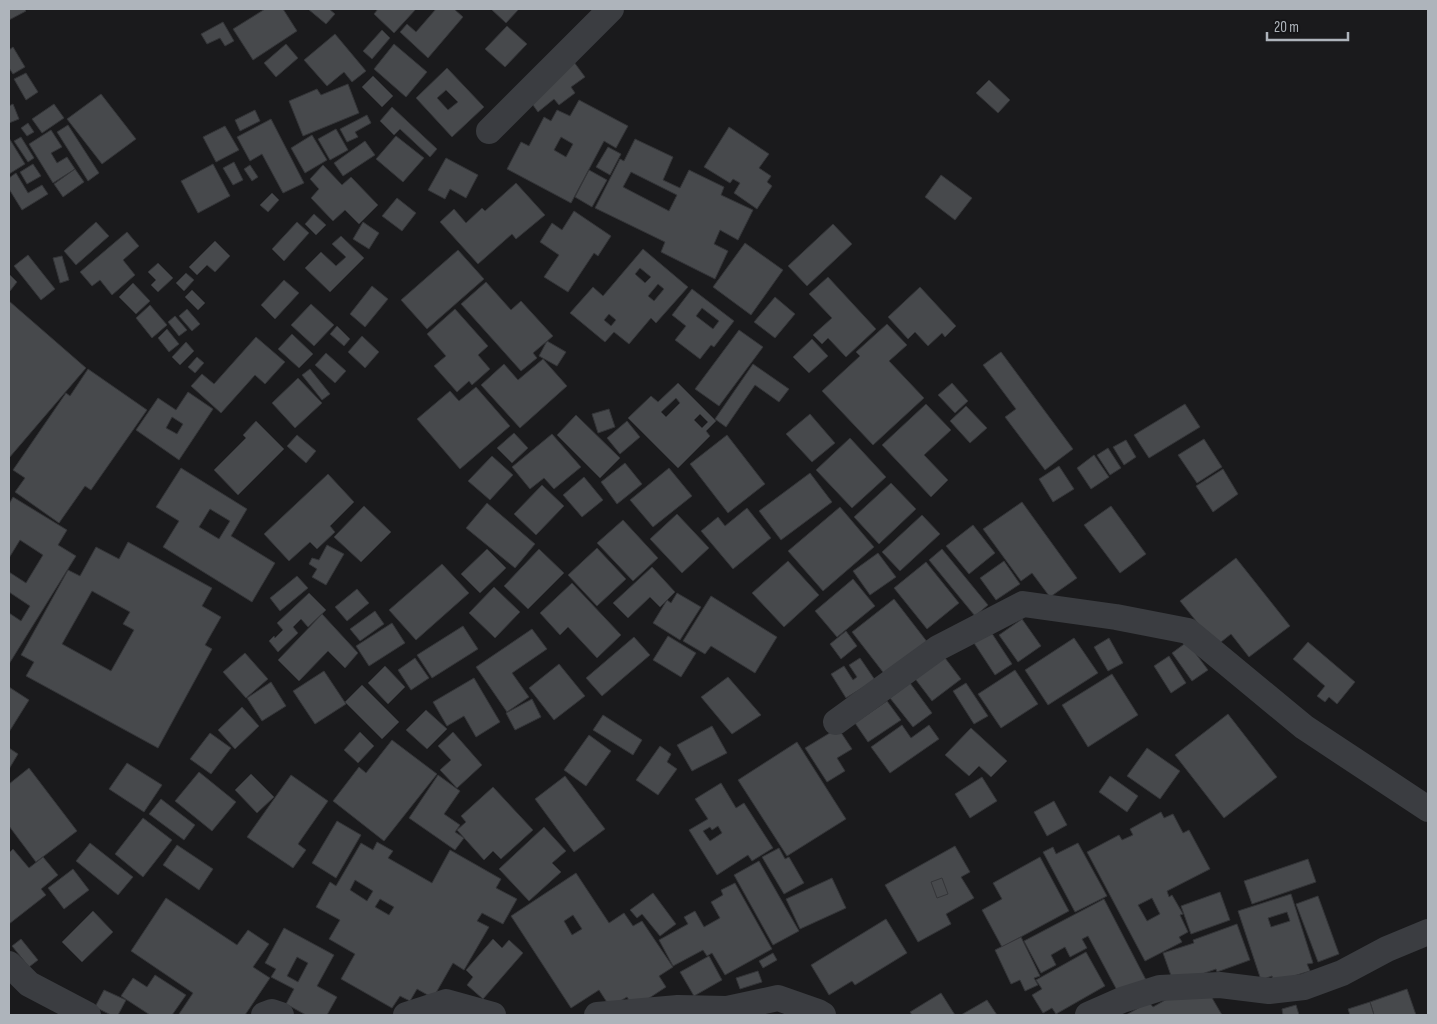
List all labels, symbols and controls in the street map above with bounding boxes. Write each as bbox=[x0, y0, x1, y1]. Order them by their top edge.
scale bar bbox=[1267, 10, 1348, 42]
text: 20 m bbox=[1274, 18, 1299, 37]

